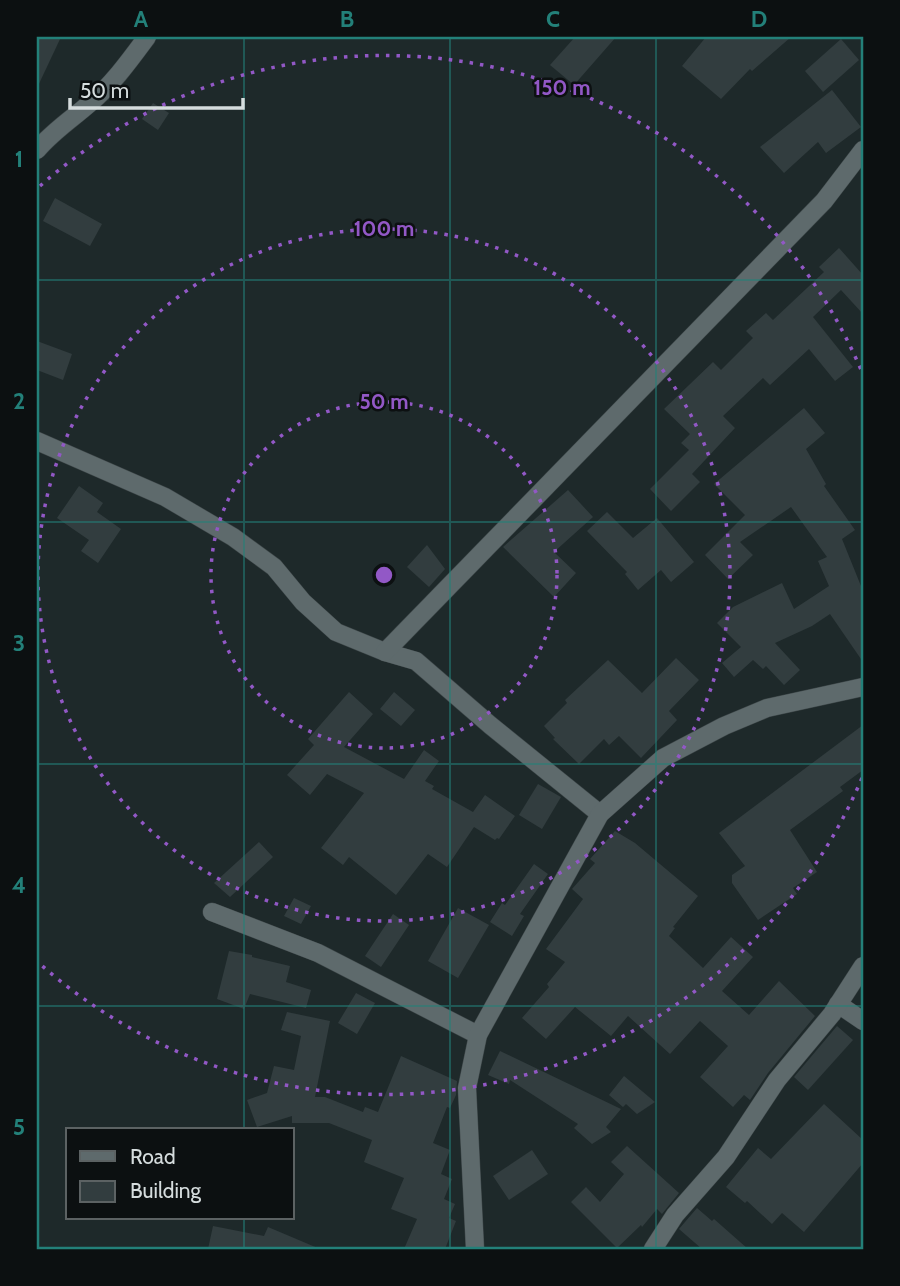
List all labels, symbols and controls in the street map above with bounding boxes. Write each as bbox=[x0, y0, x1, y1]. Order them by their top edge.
text: A bbox=[134, 5, 149, 33]
text: B bbox=[340, 5, 354, 33]
text: C bbox=[546, 5, 560, 33]
text: D bbox=[751, 5, 767, 33]
scale bar bbox=[70, 66, 243, 110]
text: 150 m bbox=[534, 75, 590, 100]
text: 50 m bbox=[80, 78, 129, 103]
text: 1 bbox=[15, 145, 23, 173]
text: 100 m bbox=[354, 216, 414, 241]
text: 2 bbox=[13, 387, 25, 415]
text: 50 m bbox=[359, 389, 409, 414]
centre of rings bbox=[372, 563, 396, 587]
text: 3 bbox=[13, 629, 25, 657]
text: 4 bbox=[12, 871, 26, 899]
text: 5 bbox=[13, 1113, 25, 1141]
legend bbox=[66, 1128, 294, 1220]
text: Road bbox=[130, 1144, 176, 1169]
text: Building bbox=[130, 1178, 202, 1203]

